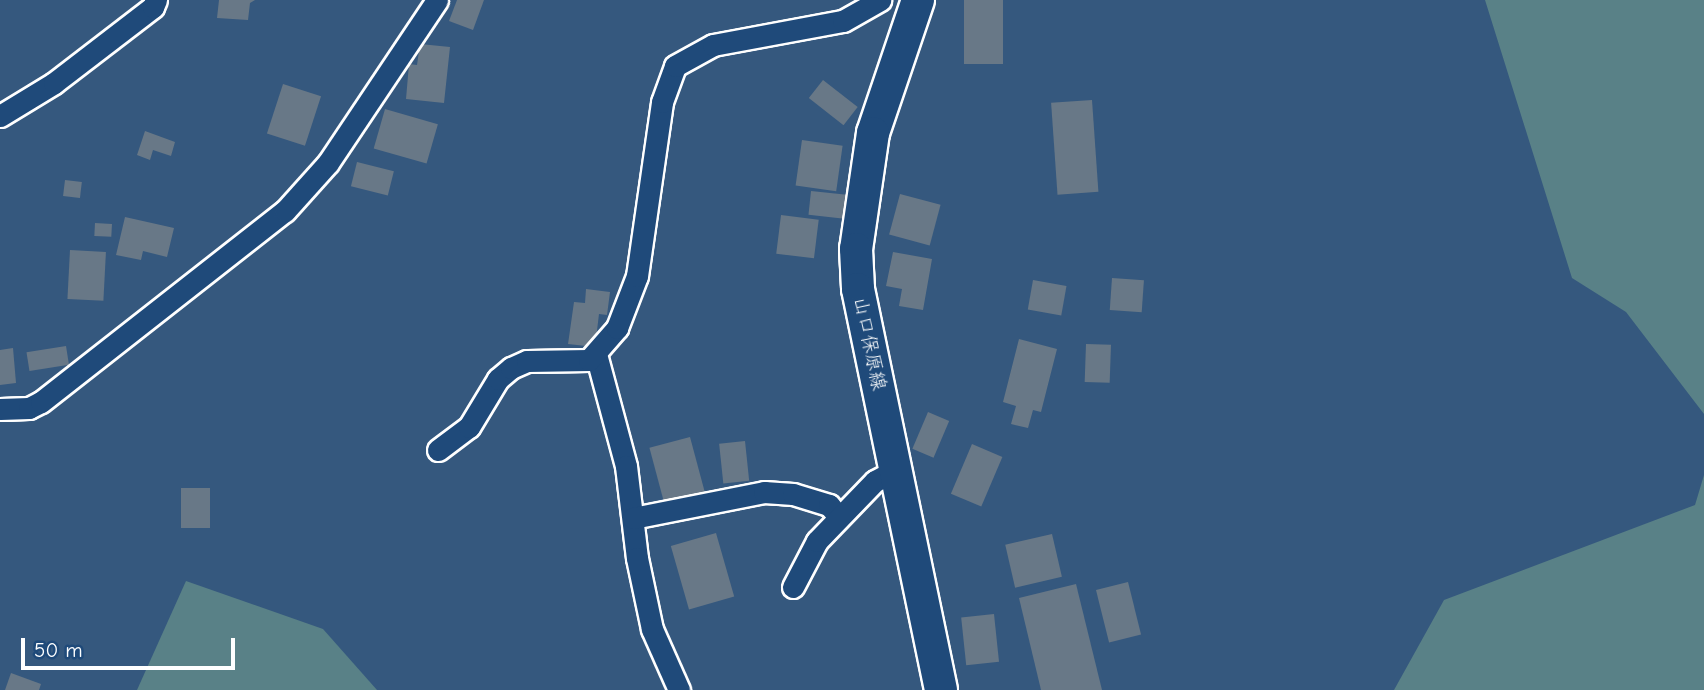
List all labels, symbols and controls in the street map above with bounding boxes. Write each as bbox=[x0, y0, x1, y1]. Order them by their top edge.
street label: 山口保原線 bbox=[848, 295, 890, 393]
scale bar bbox=[24, 624, 238, 668]
text: 50 m bbox=[34, 638, 83, 662]

